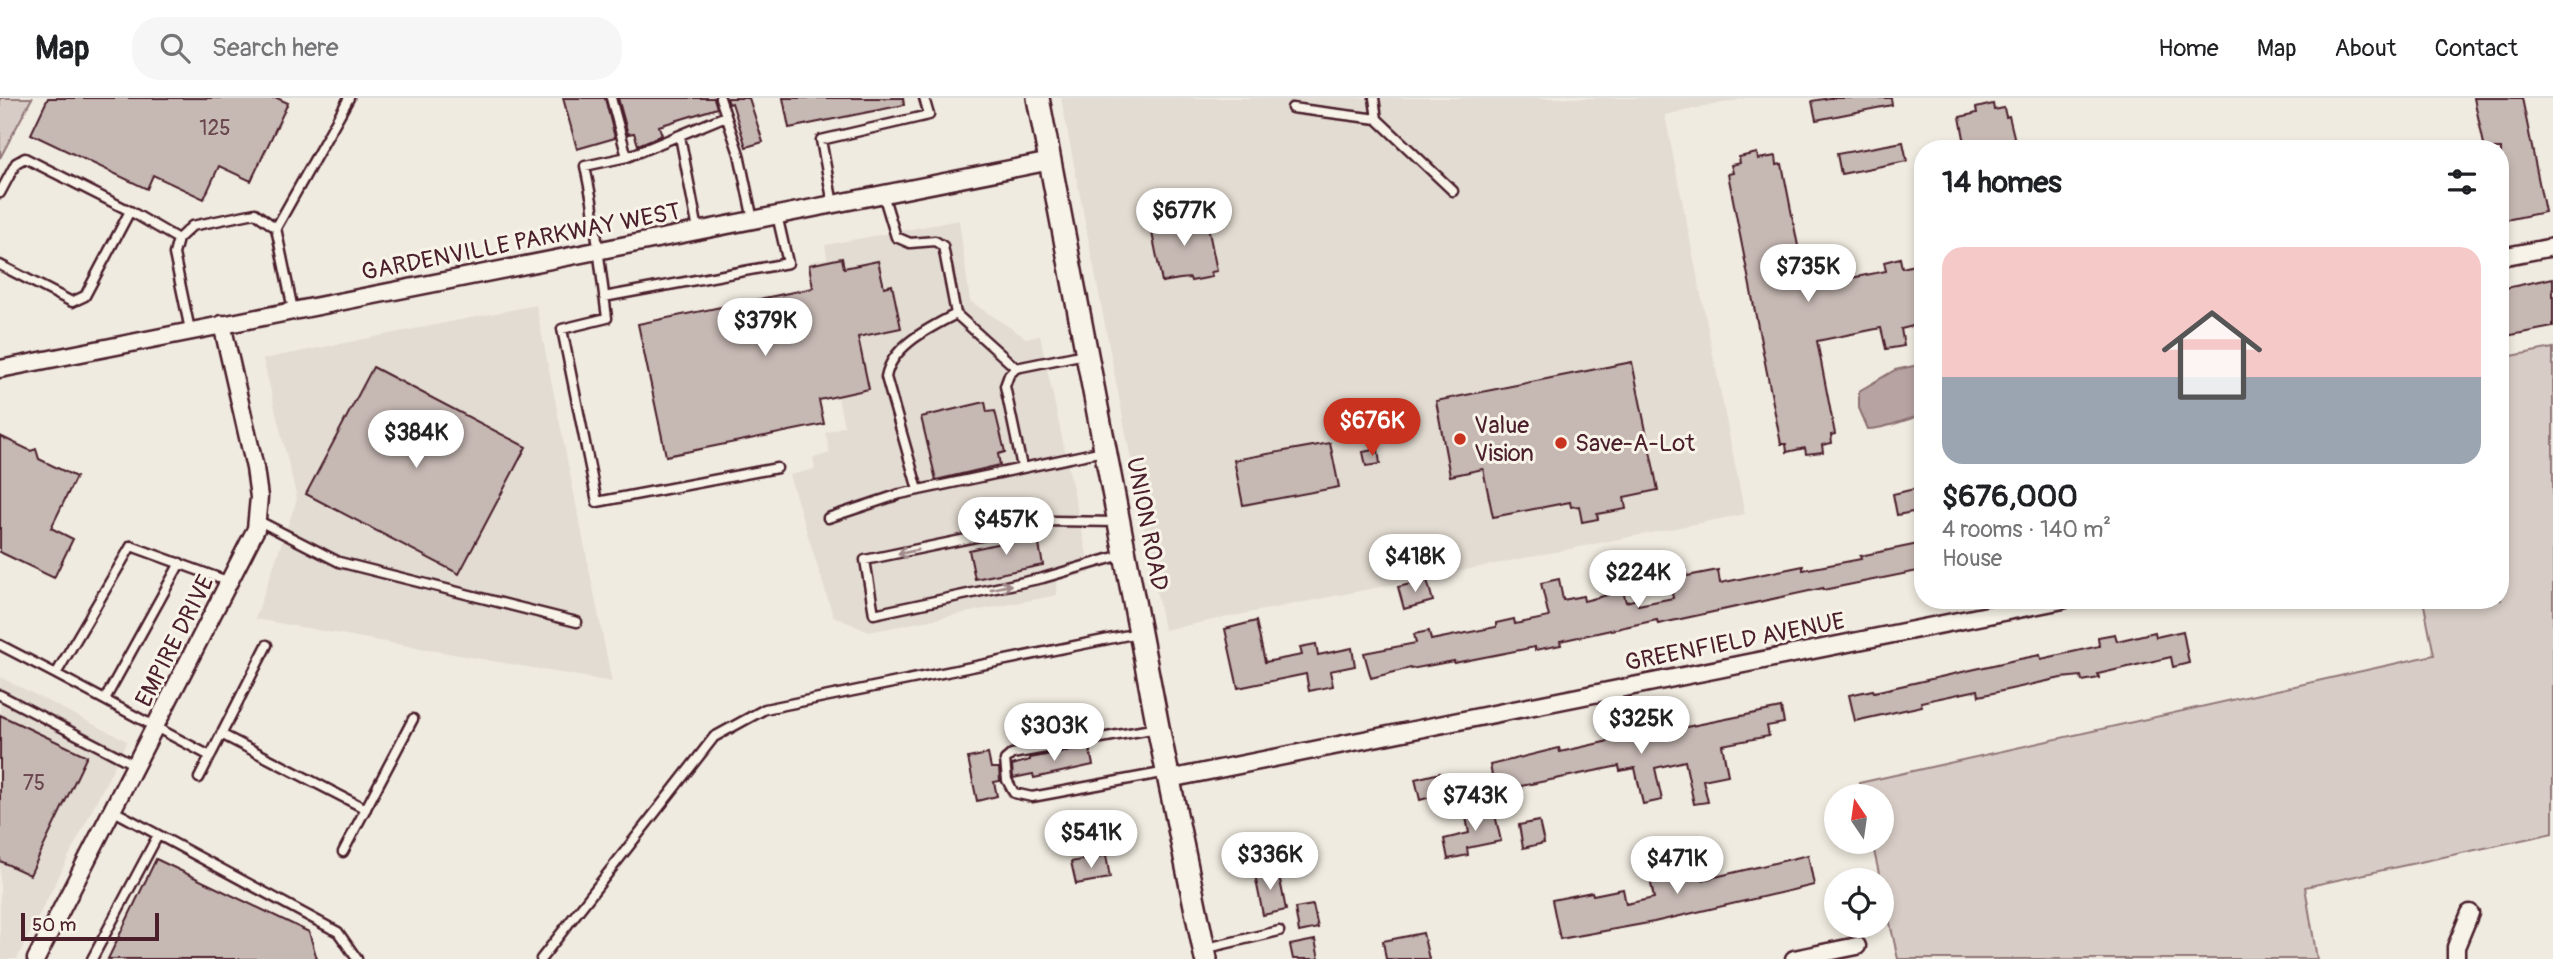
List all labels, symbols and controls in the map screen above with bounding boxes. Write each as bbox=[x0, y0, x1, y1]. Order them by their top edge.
search box bbox=[132, 17, 622, 80]
text: Map bbox=[35, 28, 90, 69]
icon: search bbox=[156, 29, 194, 67]
text: Search here bbox=[212, 32, 339, 64]
text: Home bbox=[2158, 34, 2219, 63]
text: Map bbox=[2257, 34, 2297, 63]
text: About bbox=[2335, 34, 2397, 63]
text: Contact bbox=[2435, 34, 2518, 63]
house number: 125 bbox=[199, 115, 231, 142]
icon: filters bbox=[2443, 163, 2481, 201]
text: 14 homes bbox=[1942, 164, 2062, 201]
pin: $677K bbox=[1135, 188, 1233, 248]
text: $677K bbox=[1152, 196, 1216, 225]
street label: GARDENVILLE PARKWAY WEST bbox=[359, 197, 683, 287]
pin: $735K bbox=[1759, 244, 1857, 304]
text: $735K bbox=[1776, 252, 1840, 281]
icon: home bbox=[2149, 292, 2275, 418]
pin: $379K bbox=[716, 299, 814, 358]
text: $379K bbox=[733, 306, 797, 335]
pin: $676K bbox=[1323, 398, 1421, 458]
text: $676K bbox=[1339, 406, 1405, 435]
pin: $384K bbox=[367, 410, 465, 470]
place label: Value Vision bbox=[1474, 411, 1534, 468]
text: $384K bbox=[384, 418, 448, 447]
place label: Save-A-Lot bbox=[1575, 429, 1695, 458]
marker: Value Vision bbox=[1452, 431, 1468, 447]
marker: Save-A-Lot bbox=[1553, 435, 1569, 451]
street label: UNION ROAD bbox=[1120, 455, 1174, 593]
text: $676,000 bbox=[1942, 478, 2078, 515]
pin: $457K bbox=[957, 498, 1055, 557]
text: $457K bbox=[974, 505, 1038, 534]
text: 4 rooms · 140 m² bbox=[1942, 515, 2111, 544]
pin: $418K bbox=[1366, 534, 1464, 594]
text: $418K bbox=[1385, 542, 1445, 571]
text: House bbox=[1942, 544, 2002, 573]
one-way arrow bbox=[897, 545, 920, 559]
pin: $224K bbox=[1589, 550, 1687, 610]
text: $224K bbox=[1605, 558, 1671, 587]
street label: EMPIRE DRIVE bbox=[129, 570, 221, 712]
one-way arrow bbox=[989, 579, 1012, 593]
street label: GREENFIELD AVENUE bbox=[1623, 606, 1847, 678]
pin: $325K bbox=[1592, 696, 1690, 756]
pin: $303K bbox=[1005, 704, 1103, 763]
text: $325K bbox=[1609, 704, 1673, 733]
text: $303K bbox=[1020, 711, 1088, 740]
house number: 75 bbox=[23, 770, 45, 797]
pin: $743K bbox=[1426, 774, 1524, 833]
text: $743K bbox=[1443, 781, 1507, 810]
north arrow bbox=[1824, 784, 1894, 854]
map controls bbox=[1824, 784, 1894, 938]
pin: $541K bbox=[1042, 810, 1140, 870]
text: $541K bbox=[1060, 818, 1122, 847]
pin: $336K bbox=[1221, 832, 1319, 892]
pin: $471K bbox=[1628, 836, 1726, 896]
text: $336K bbox=[1237, 840, 1303, 869]
text: $471K bbox=[1647, 844, 1707, 873]
button: locate bbox=[1824, 868, 1894, 938]
scale bar bbox=[21, 910, 159, 942]
text: 50 m bbox=[32, 913, 76, 937]

